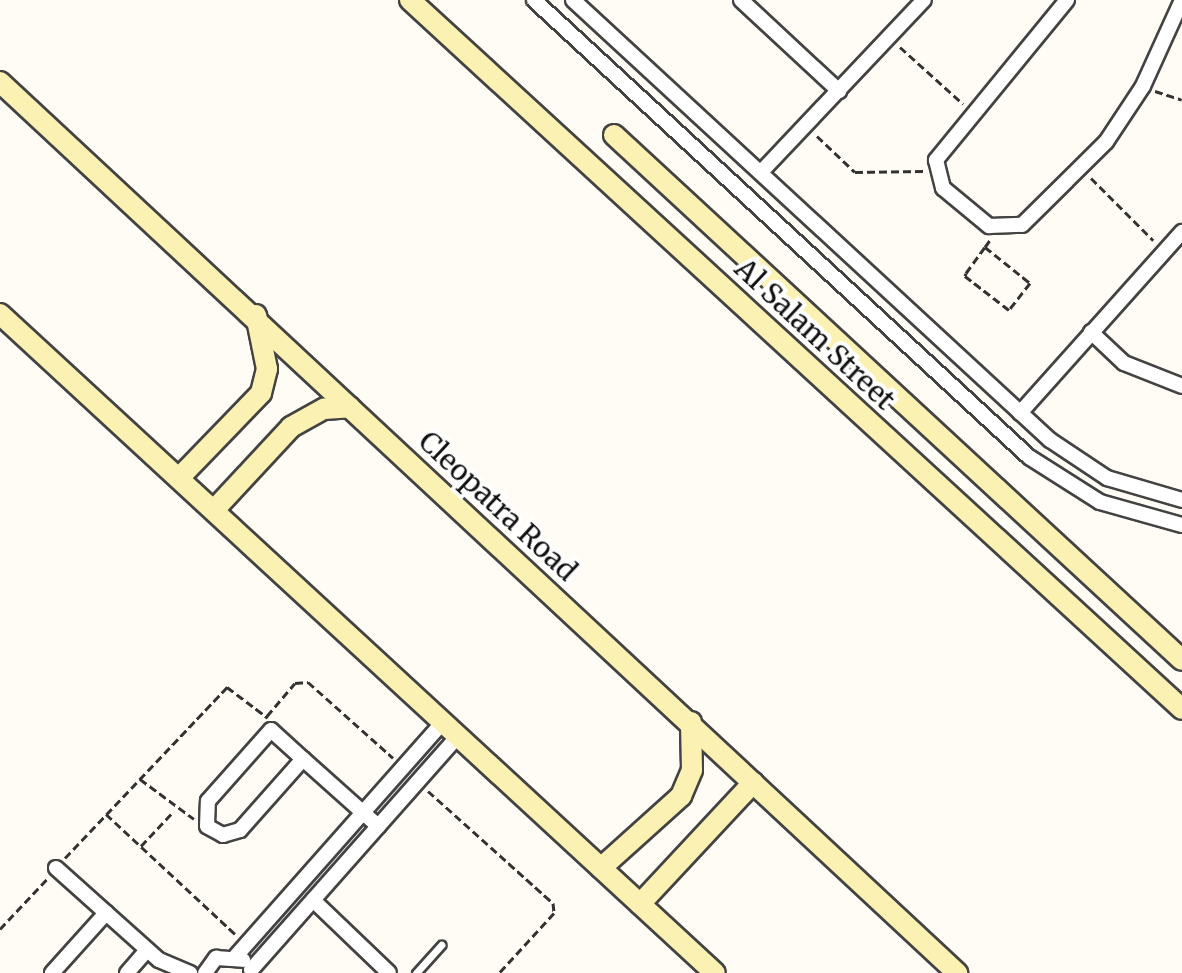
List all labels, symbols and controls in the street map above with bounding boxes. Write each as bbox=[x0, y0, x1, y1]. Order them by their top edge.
street label: Al Salam Street bbox=[728, 251, 902, 417]
street label: Cleopatra Road bbox=[412, 424, 584, 588]

